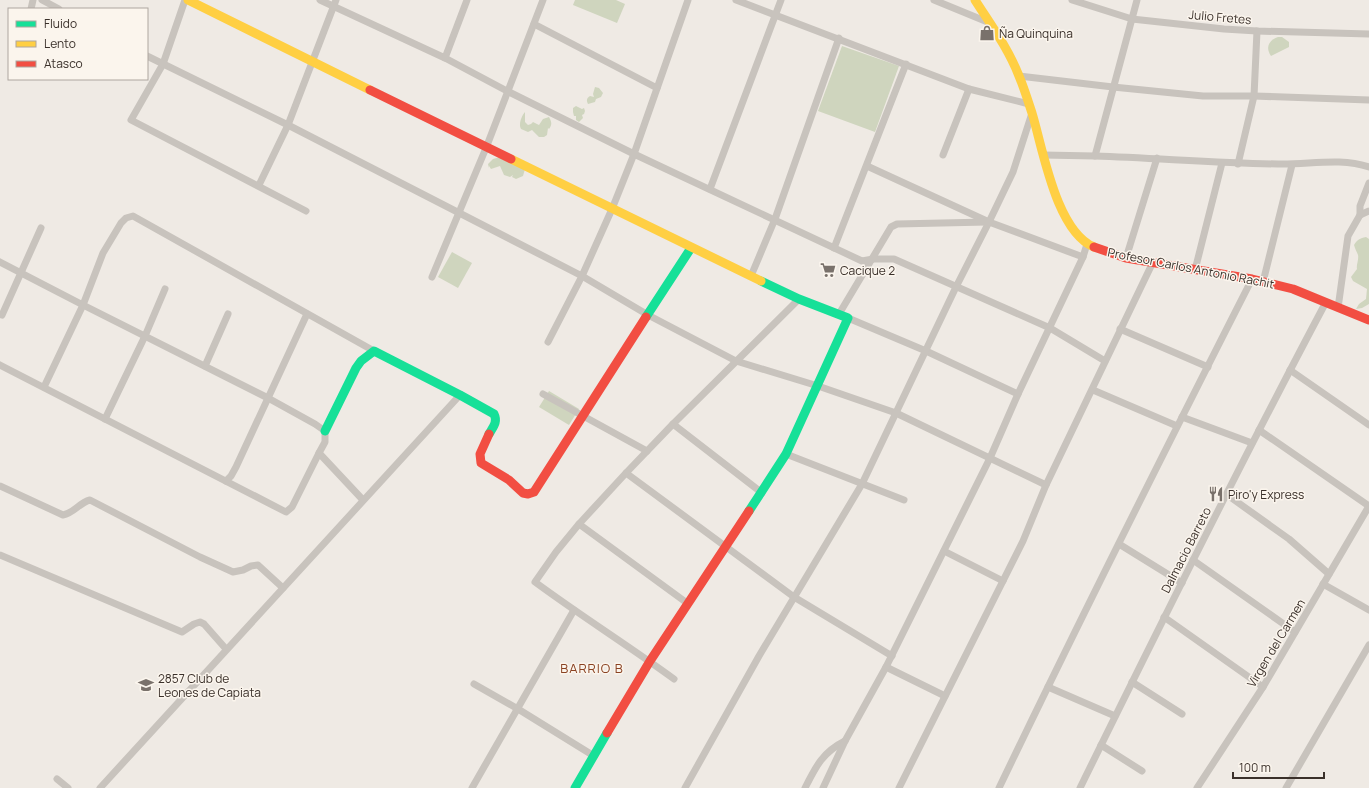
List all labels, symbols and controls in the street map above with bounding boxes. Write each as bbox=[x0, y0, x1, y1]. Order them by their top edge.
street label: Julio Fretes bbox=[1188, 6, 1252, 28]
legend bbox=[8, 8, 148, 80]
text: Fluido bbox=[44, 15, 77, 32]
shop icon: Ña Quinquina bbox=[978, 24, 996, 42]
place label: Ña Quinquina bbox=[999, 25, 1073, 42]
text: Lento bbox=[44, 35, 76, 52]
text: Atasco bbox=[44, 55, 83, 72]
street label: Profesor Carlos Antonio Rachit bbox=[1106, 244, 1276, 293]
supermarket icon: Cacique 2 bbox=[819, 261, 837, 279]
place label: Cacique 2 bbox=[840, 262, 895, 279]
restaurant icon: Piro'y Express bbox=[1207, 485, 1225, 503]
place label: Piro'y Express bbox=[1228, 486, 1304, 503]
street label: Dalmacio Barreto bbox=[1157, 504, 1215, 596]
street label: Virgen del Carmen bbox=[1243, 596, 1309, 690]
district label: BARRIO B bbox=[560, 659, 624, 677]
place label: 2857 Club de Leones de Capiata bbox=[158, 670, 261, 701]
school or university icon: 2857 Club de Leones de Capiata bbox=[137, 676, 155, 694]
scale bar bbox=[1233, 754, 1324, 780]
text: 100 m bbox=[1239, 759, 1271, 776]

